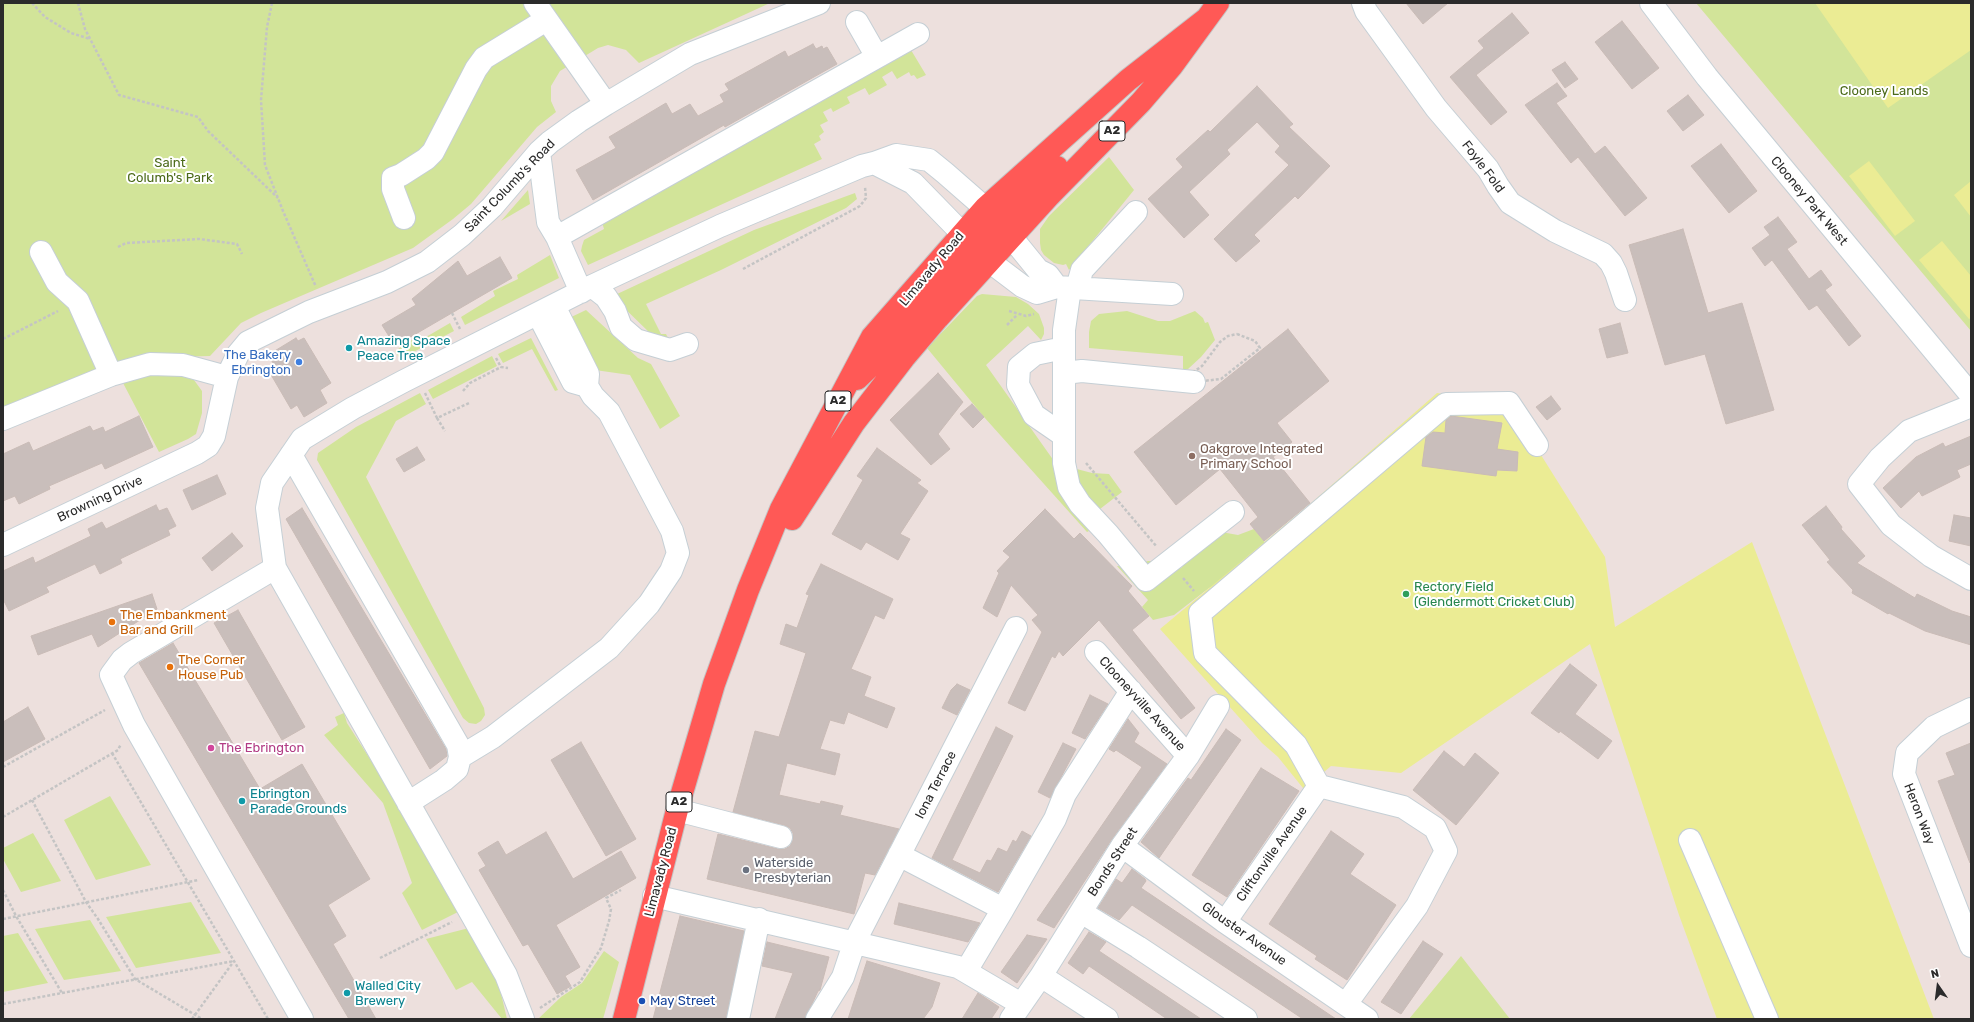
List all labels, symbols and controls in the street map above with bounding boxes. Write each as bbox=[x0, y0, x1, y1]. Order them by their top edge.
park label: Clooney Lands bbox=[1840, 83, 1928, 99]
road number: A2 bbox=[1099, 121, 1125, 141]
street label: Saint Columb's Road bbox=[461, 136, 559, 236]
street label: Foyle Fold bbox=[1458, 138, 1508, 196]
street label: Clooney Park West bbox=[1767, 153, 1851, 249]
park label: Saint Columb's Park bbox=[127, 155, 213, 186]
street label: Limavady Road bbox=[896, 229, 968, 309]
place label: Amazing Space Peace Tree bbox=[357, 333, 450, 364]
marker: Amazing Space Peace Tree bbox=[344, 343, 354, 353]
place label: The Bakery Ebrington bbox=[224, 347, 291, 378]
marker: The Bakery Ebrington bbox=[294, 357, 304, 367]
road number: A2 bbox=[825, 391, 851, 411]
place label: Oakgrove Integrated Primary School bbox=[1200, 441, 1323, 472]
marker: Oakgrove Integrated Primary School bbox=[1187, 451, 1197, 461]
street label: Browning Drive bbox=[55, 472, 145, 526]
place label: Rectory Field (Glendermott Cricket Club) bbox=[1414, 579, 1574, 610]
marker: Rectory Field (Glendermott Cricket Club) bbox=[1401, 589, 1411, 599]
place label: The Embankment Bar and Grill bbox=[120, 607, 226, 638]
marker: The Embankment Bar and Grill bbox=[107, 617, 117, 627]
place label: The Corner House Pub bbox=[178, 652, 245, 683]
street label: Clooneyville Avenue bbox=[1096, 654, 1188, 754]
marker: The Corner House Pub bbox=[165, 662, 175, 672]
place label: The Ebrington bbox=[219, 740, 304, 756]
marker: The Ebrington bbox=[206, 743, 216, 753]
street label: Iona Terrace bbox=[912, 748, 960, 822]
street label: Heron Way bbox=[1900, 781, 1938, 847]
place label: Ebrington Parade Grounds bbox=[250, 786, 347, 817]
road number: A2 bbox=[666, 792, 692, 812]
marker: Ebrington Parade Grounds bbox=[237, 796, 247, 806]
street label: Cliftonville Avenue bbox=[1233, 803, 1311, 905]
street label: Bonds Street bbox=[1085, 825, 1141, 899]
street label: Limavady Road bbox=[642, 826, 680, 918]
place label: Waterside Presbyterian bbox=[754, 855, 831, 886]
marker: Waterside Presbyterian bbox=[741, 865, 751, 875]
street label: Glouster Avenue bbox=[1199, 899, 1289, 969]
north arrow bbox=[1918, 966, 1958, 1006]
text: N bbox=[1930, 967, 1940, 981]
place label: Walled City Brewery bbox=[355, 978, 421, 1009]
marker: Walled City Brewery bbox=[342, 988, 352, 998]
place label: May Street bbox=[650, 993, 715, 1009]
marker: May Street bbox=[637, 996, 647, 1006]

